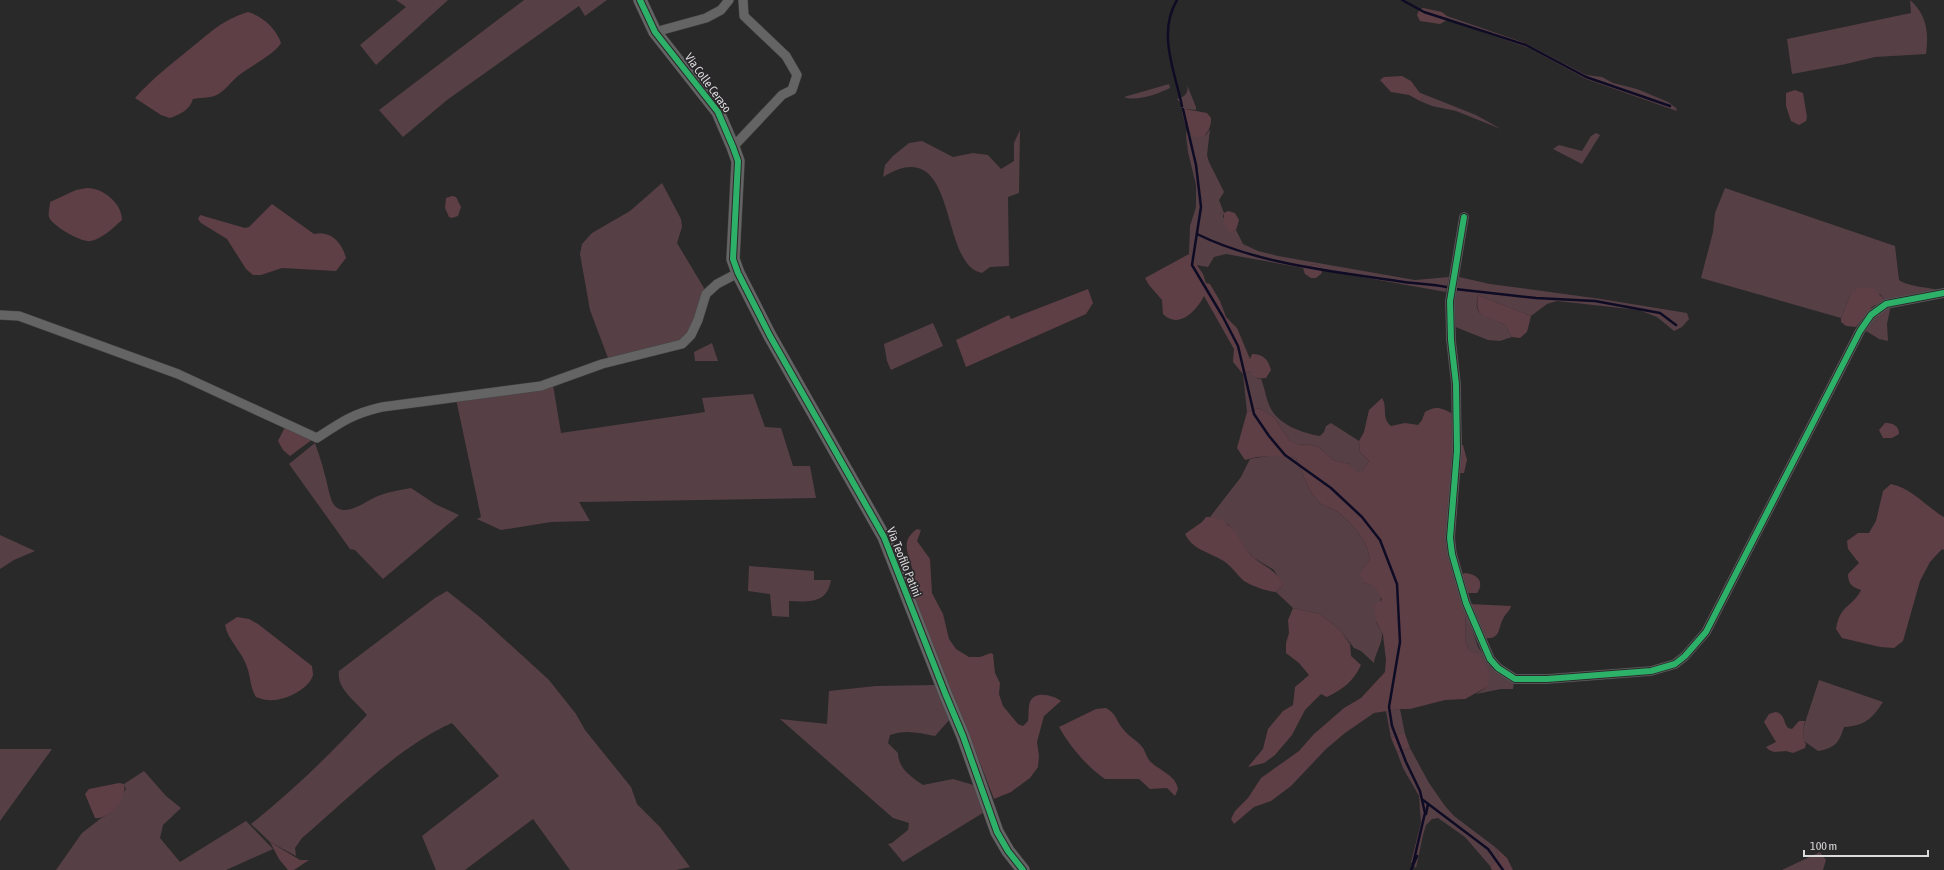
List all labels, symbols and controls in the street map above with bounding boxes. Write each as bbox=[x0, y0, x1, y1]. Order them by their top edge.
street label: Via Colle Ceraso bbox=[682, 51, 734, 116]
street label: Via Teofilo Patini bbox=[884, 525, 924, 599]
scale bar bbox=[1804, 832, 1928, 858]
text: 100 m bbox=[1810, 839, 1837, 853]

